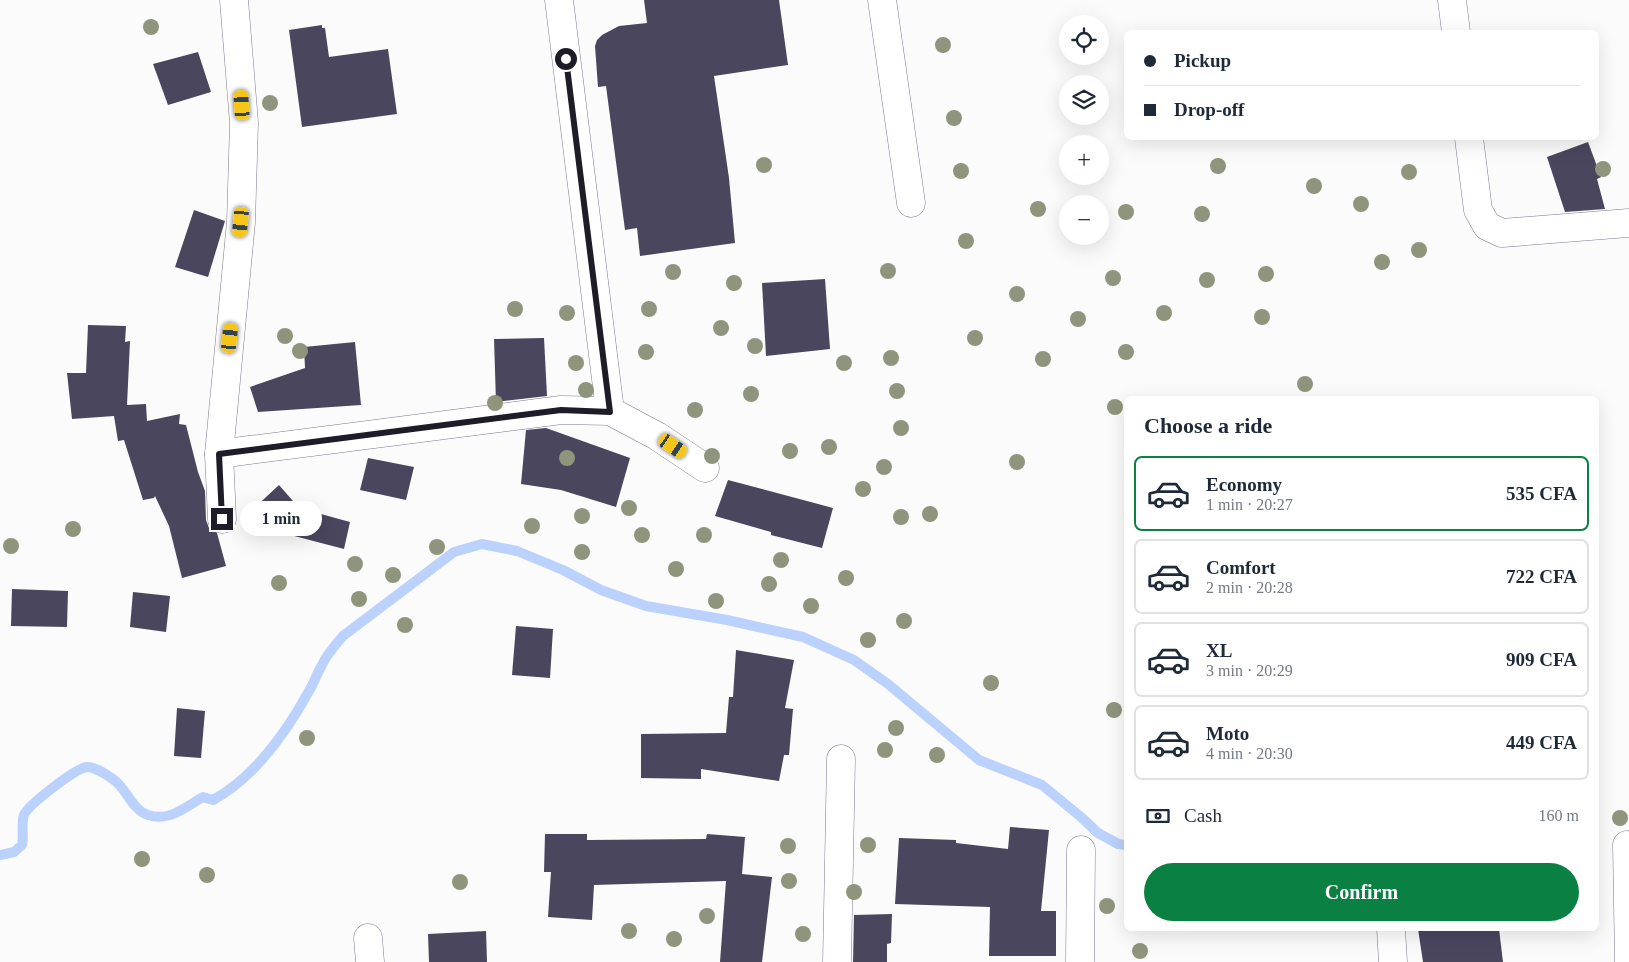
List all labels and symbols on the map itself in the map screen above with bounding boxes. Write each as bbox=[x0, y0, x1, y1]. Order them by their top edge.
route start bbox=[555, 48, 577, 70]
car bbox=[233, 90, 250, 120]
car bbox=[231, 206, 250, 238]
car bbox=[220, 322, 239, 354]
car bbox=[656, 431, 689, 461]
callout: 1 min bbox=[240, 502, 322, 536]
route end bbox=[211, 508, 233, 530]

